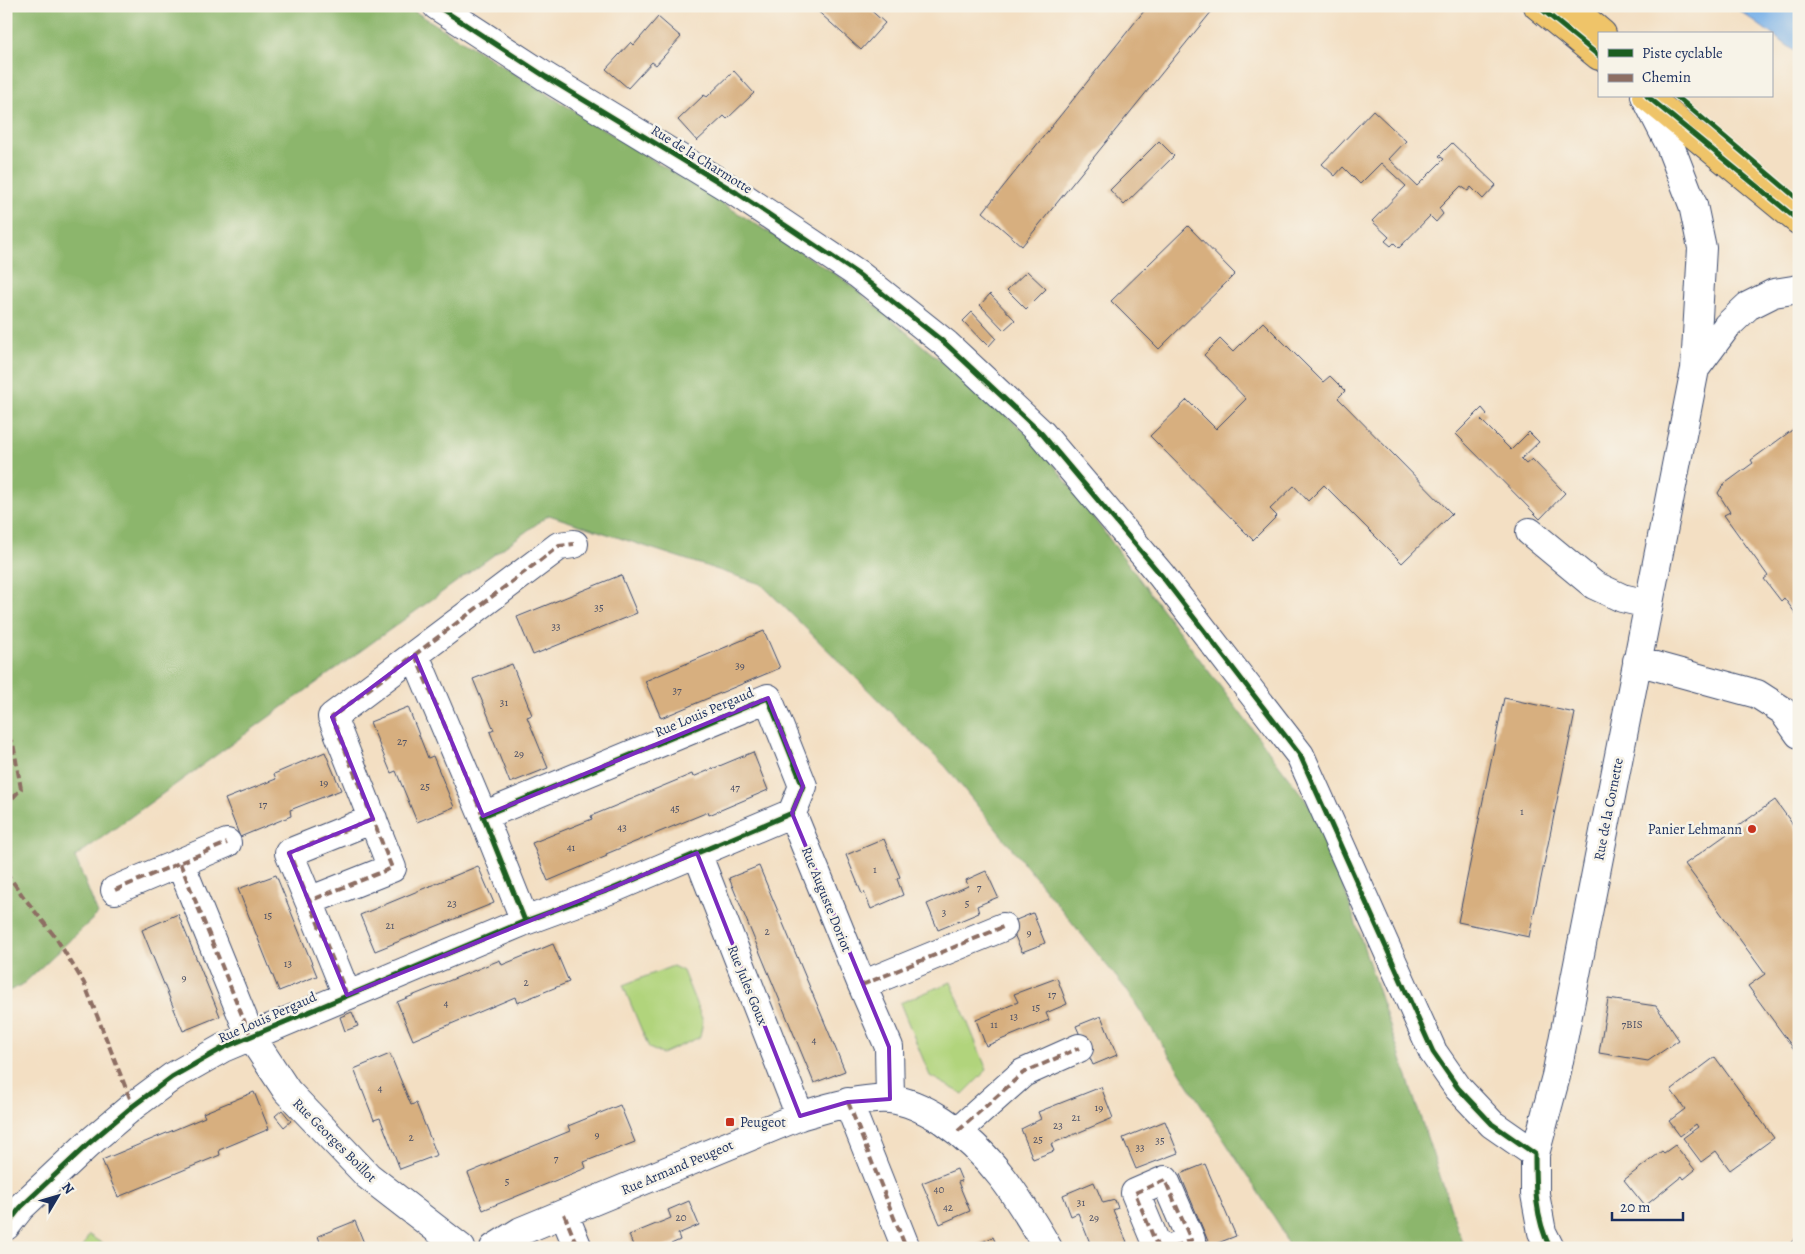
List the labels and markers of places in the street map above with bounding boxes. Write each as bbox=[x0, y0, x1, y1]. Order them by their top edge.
place label: Panier Lehmann bbox=[1648, 820, 1742, 839]
marker: Panier Lehmann bbox=[1746, 823, 1758, 835]
place label: Peugeot bbox=[740, 1113, 786, 1132]
marker: Peugeot bbox=[724, 1116, 736, 1128]

